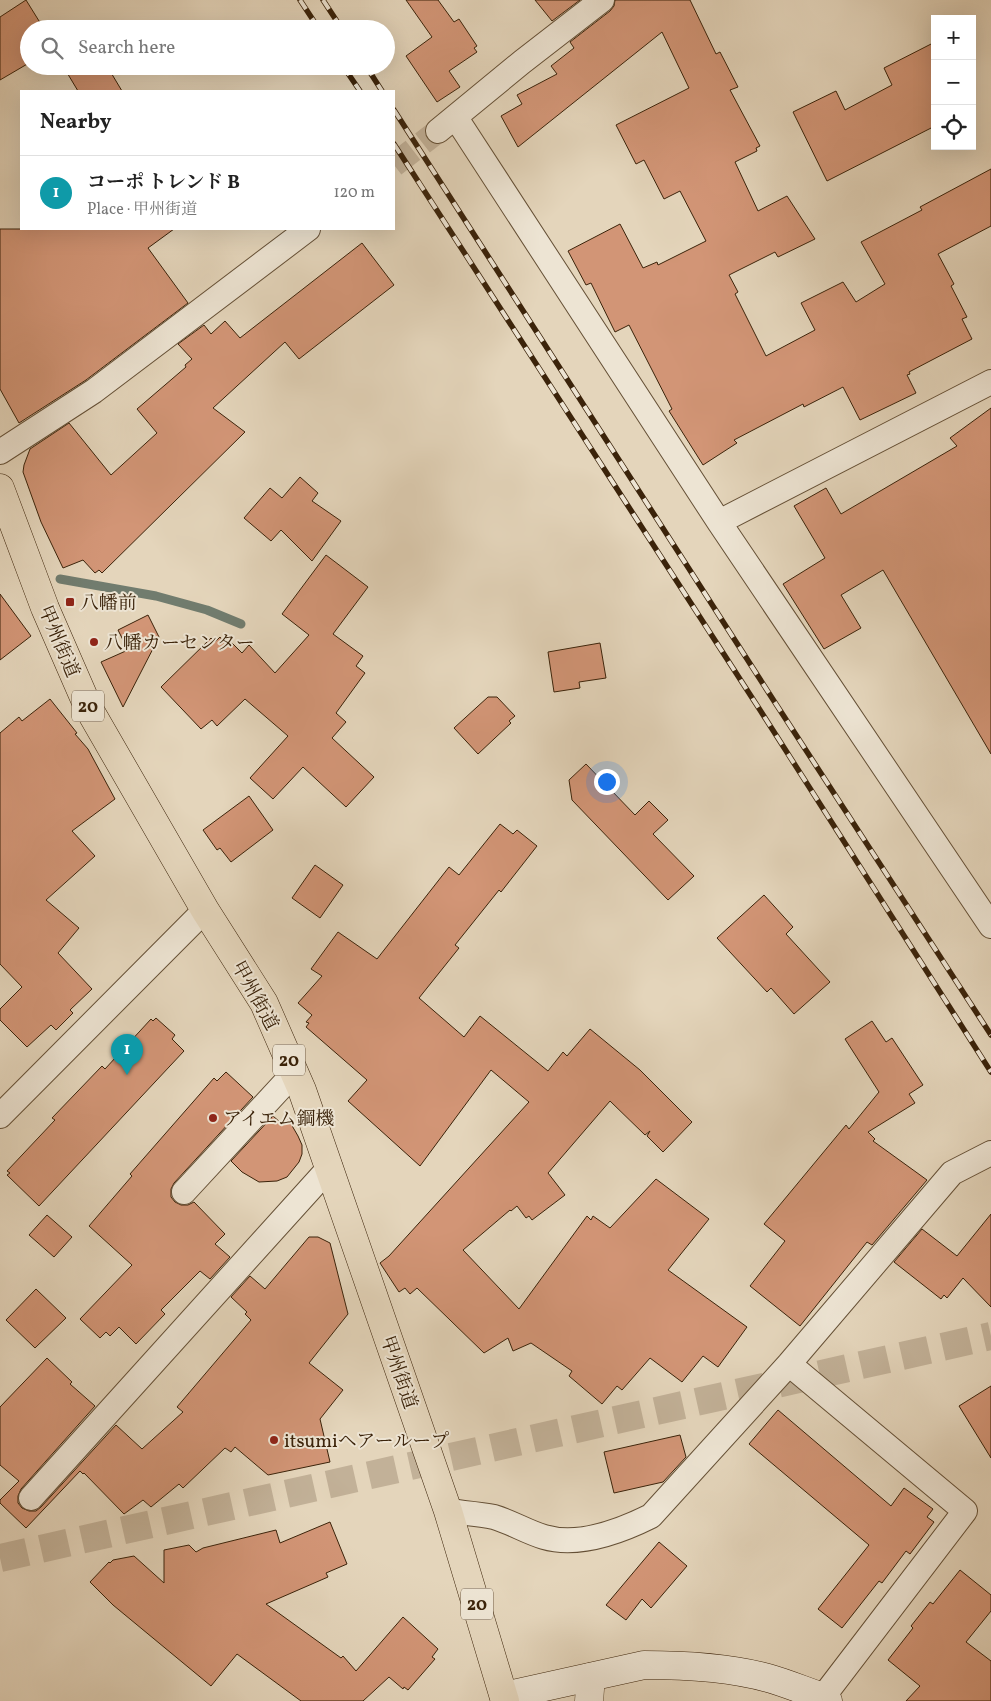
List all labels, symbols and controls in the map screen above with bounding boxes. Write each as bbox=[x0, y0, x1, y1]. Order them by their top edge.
map controls bbox=[931, 15, 976, 150]
button: + bbox=[931, 15, 976, 60]
search box bbox=[20, 20, 395, 75]
icon: search bbox=[38, 34, 66, 62]
text: Search here bbox=[78, 35, 175, 61]
button: − bbox=[931, 60, 976, 105]
button: locate bbox=[931, 105, 976, 150]
text: Nearby bbox=[40, 108, 111, 137]
text: コーポ トレンド B bbox=[87, 170, 240, 196]
text: 1 bbox=[53, 182, 59, 204]
text: 120 m bbox=[333, 182, 375, 204]
text: Place · 甲州街道 bbox=[87, 199, 197, 221]
place label: 八幡前 bbox=[80, 591, 137, 617]
marker: 八幡前 bbox=[64, 596, 76, 608]
street label: 甲州街道 bbox=[31, 602, 85, 682]
place label: 八幡カーセンター bbox=[104, 631, 255, 657]
marker: 八幡カーセンター bbox=[88, 636, 100, 648]
road number: 20 bbox=[72, 690, 104, 721]
your location bbox=[594, 769, 620, 795]
street label: 甲州街道 bbox=[224, 956, 284, 1036]
pin: 1 bbox=[111, 1034, 143, 1075]
road number: 20 bbox=[273, 1044, 305, 1076]
place label: アイエム鋼機 bbox=[223, 1107, 335, 1133]
marker: アイエム鋼機 bbox=[207, 1112, 219, 1124]
street label: 甲州街道 bbox=[373, 1332, 423, 1413]
place label: itsumiヘアーループ bbox=[284, 1429, 449, 1455]
marker: itsumiヘアーループ bbox=[268, 1434, 280, 1446]
road number: 20 bbox=[461, 1588, 493, 1620]

